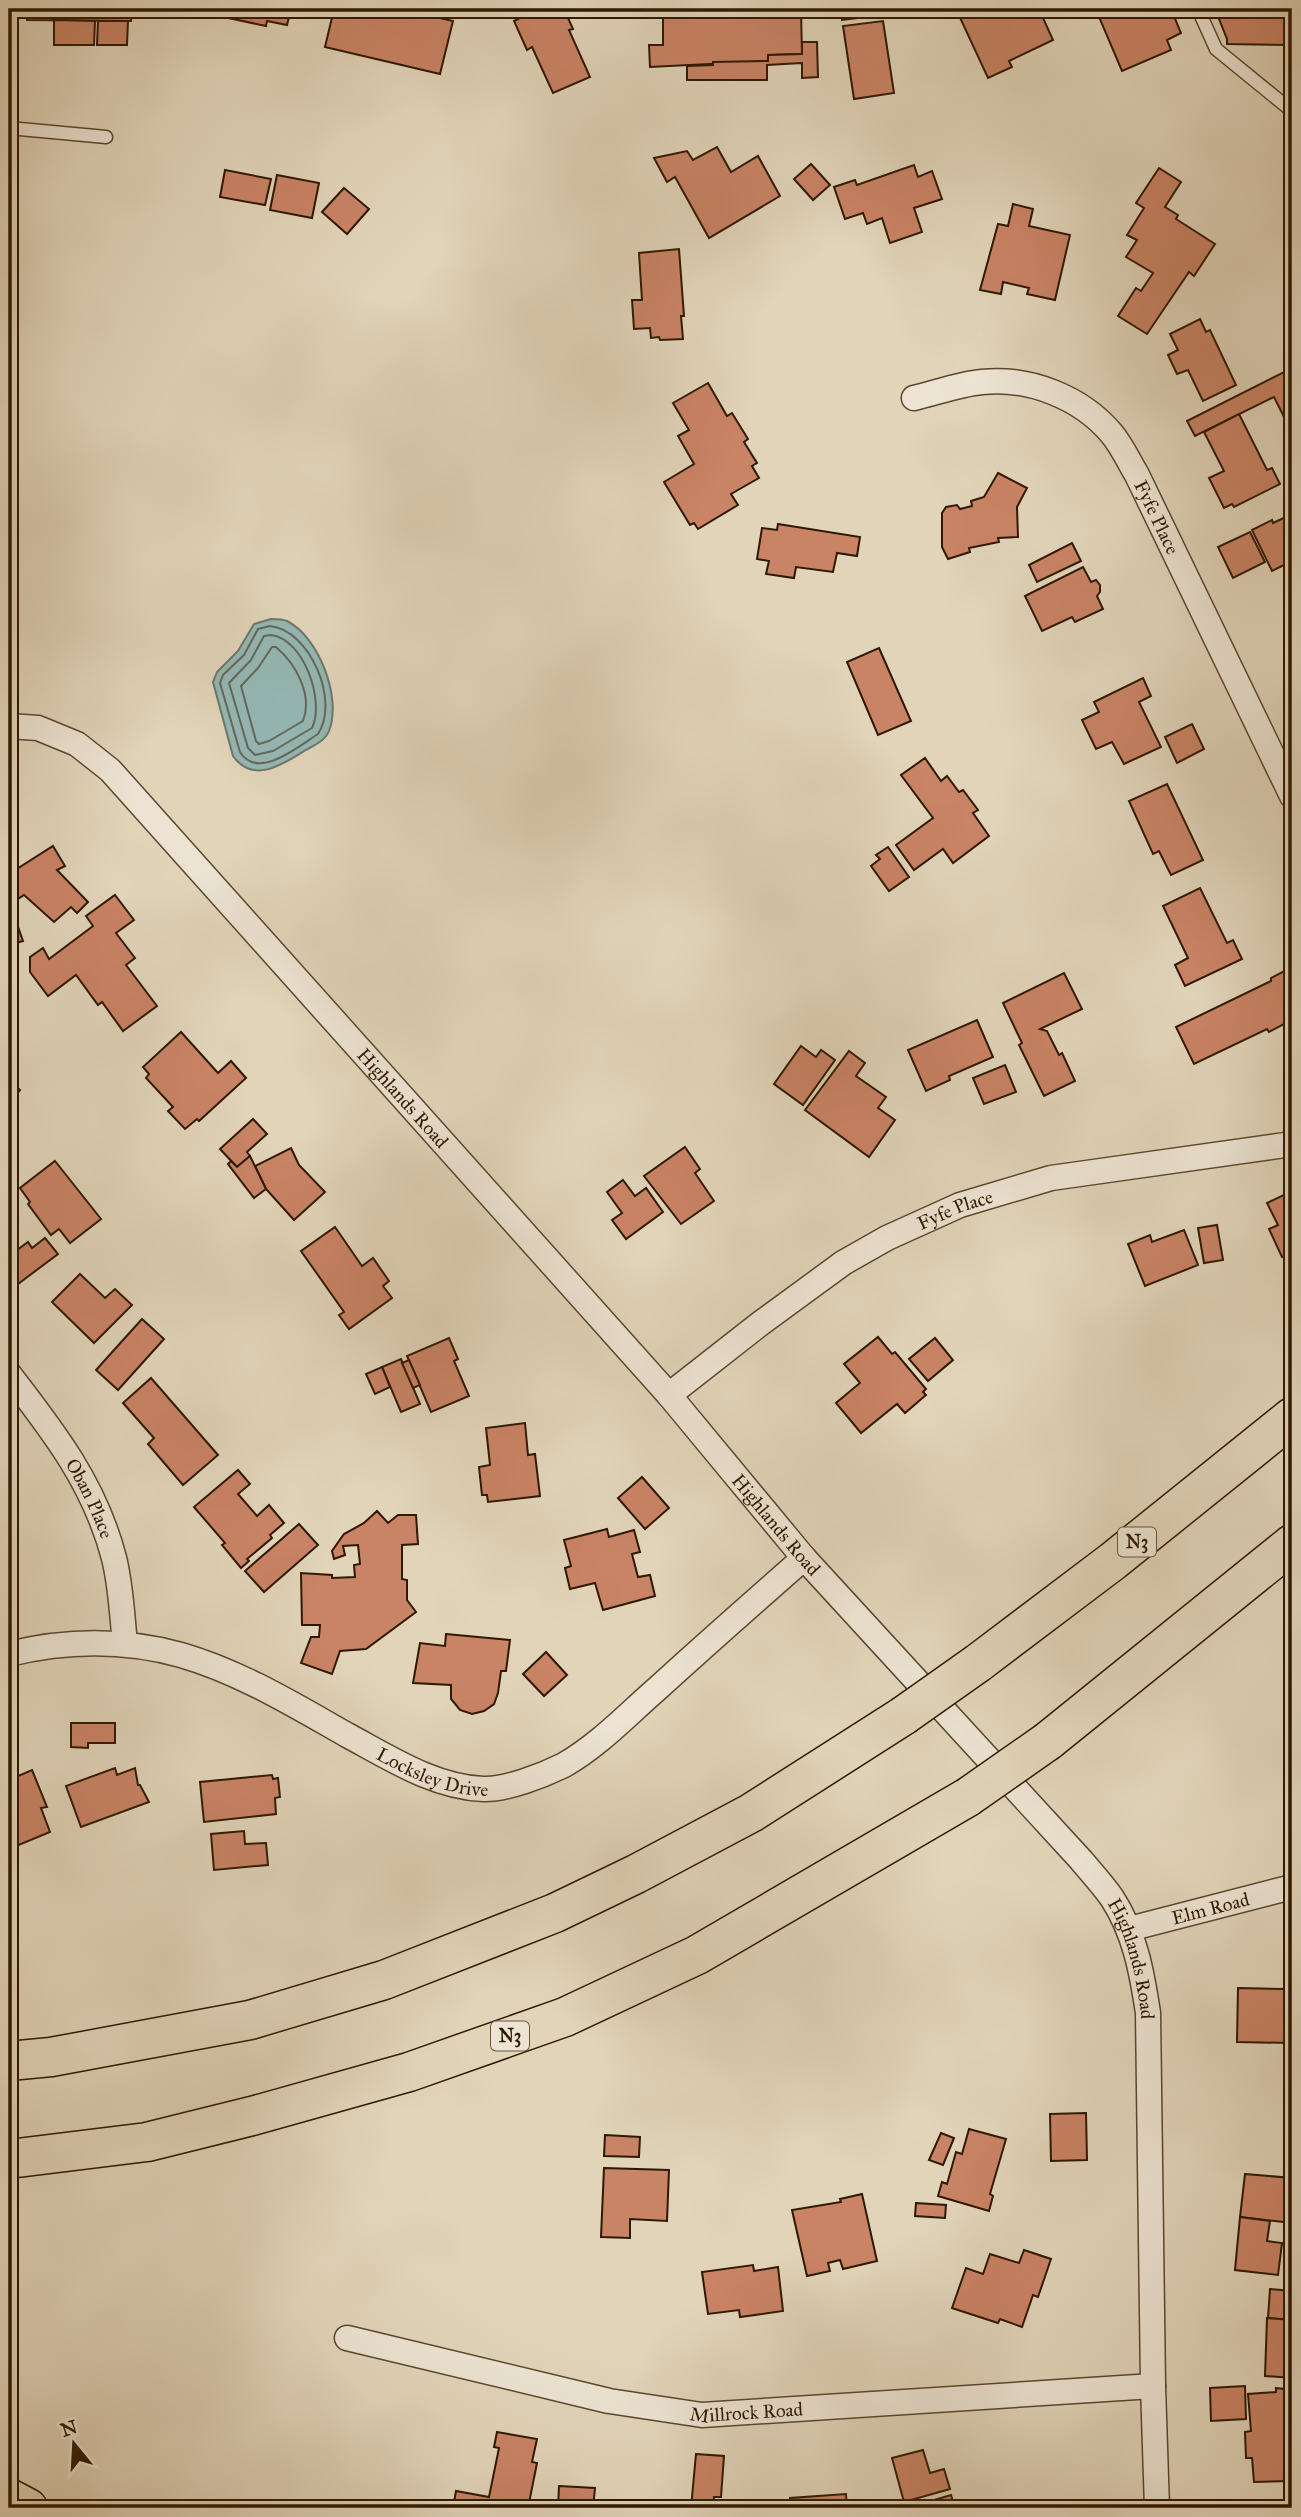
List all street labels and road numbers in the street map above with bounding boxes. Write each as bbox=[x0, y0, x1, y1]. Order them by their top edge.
street label: Fyfe Place bbox=[1129, 476, 1184, 558]
street label: Highlands Road bbox=[352, 1044, 454, 1153]
street label: Fyfe Place bbox=[914, 1185, 996, 1235]
street label: Oban Place bbox=[61, 1454, 118, 1541]
street label: Highlands Road bbox=[727, 1469, 826, 1581]
road number: N3 bbox=[1118, 1527, 1156, 1556]
street label: Locksley Drive bbox=[373, 1743, 489, 1801]
street label: Elm Road bbox=[1169, 1887, 1252, 1930]
street label: Highlands Road bbox=[1103, 1894, 1159, 2020]
road number: N3 bbox=[491, 2022, 529, 2050]
street label: Millrock Road bbox=[688, 2398, 804, 2428]

